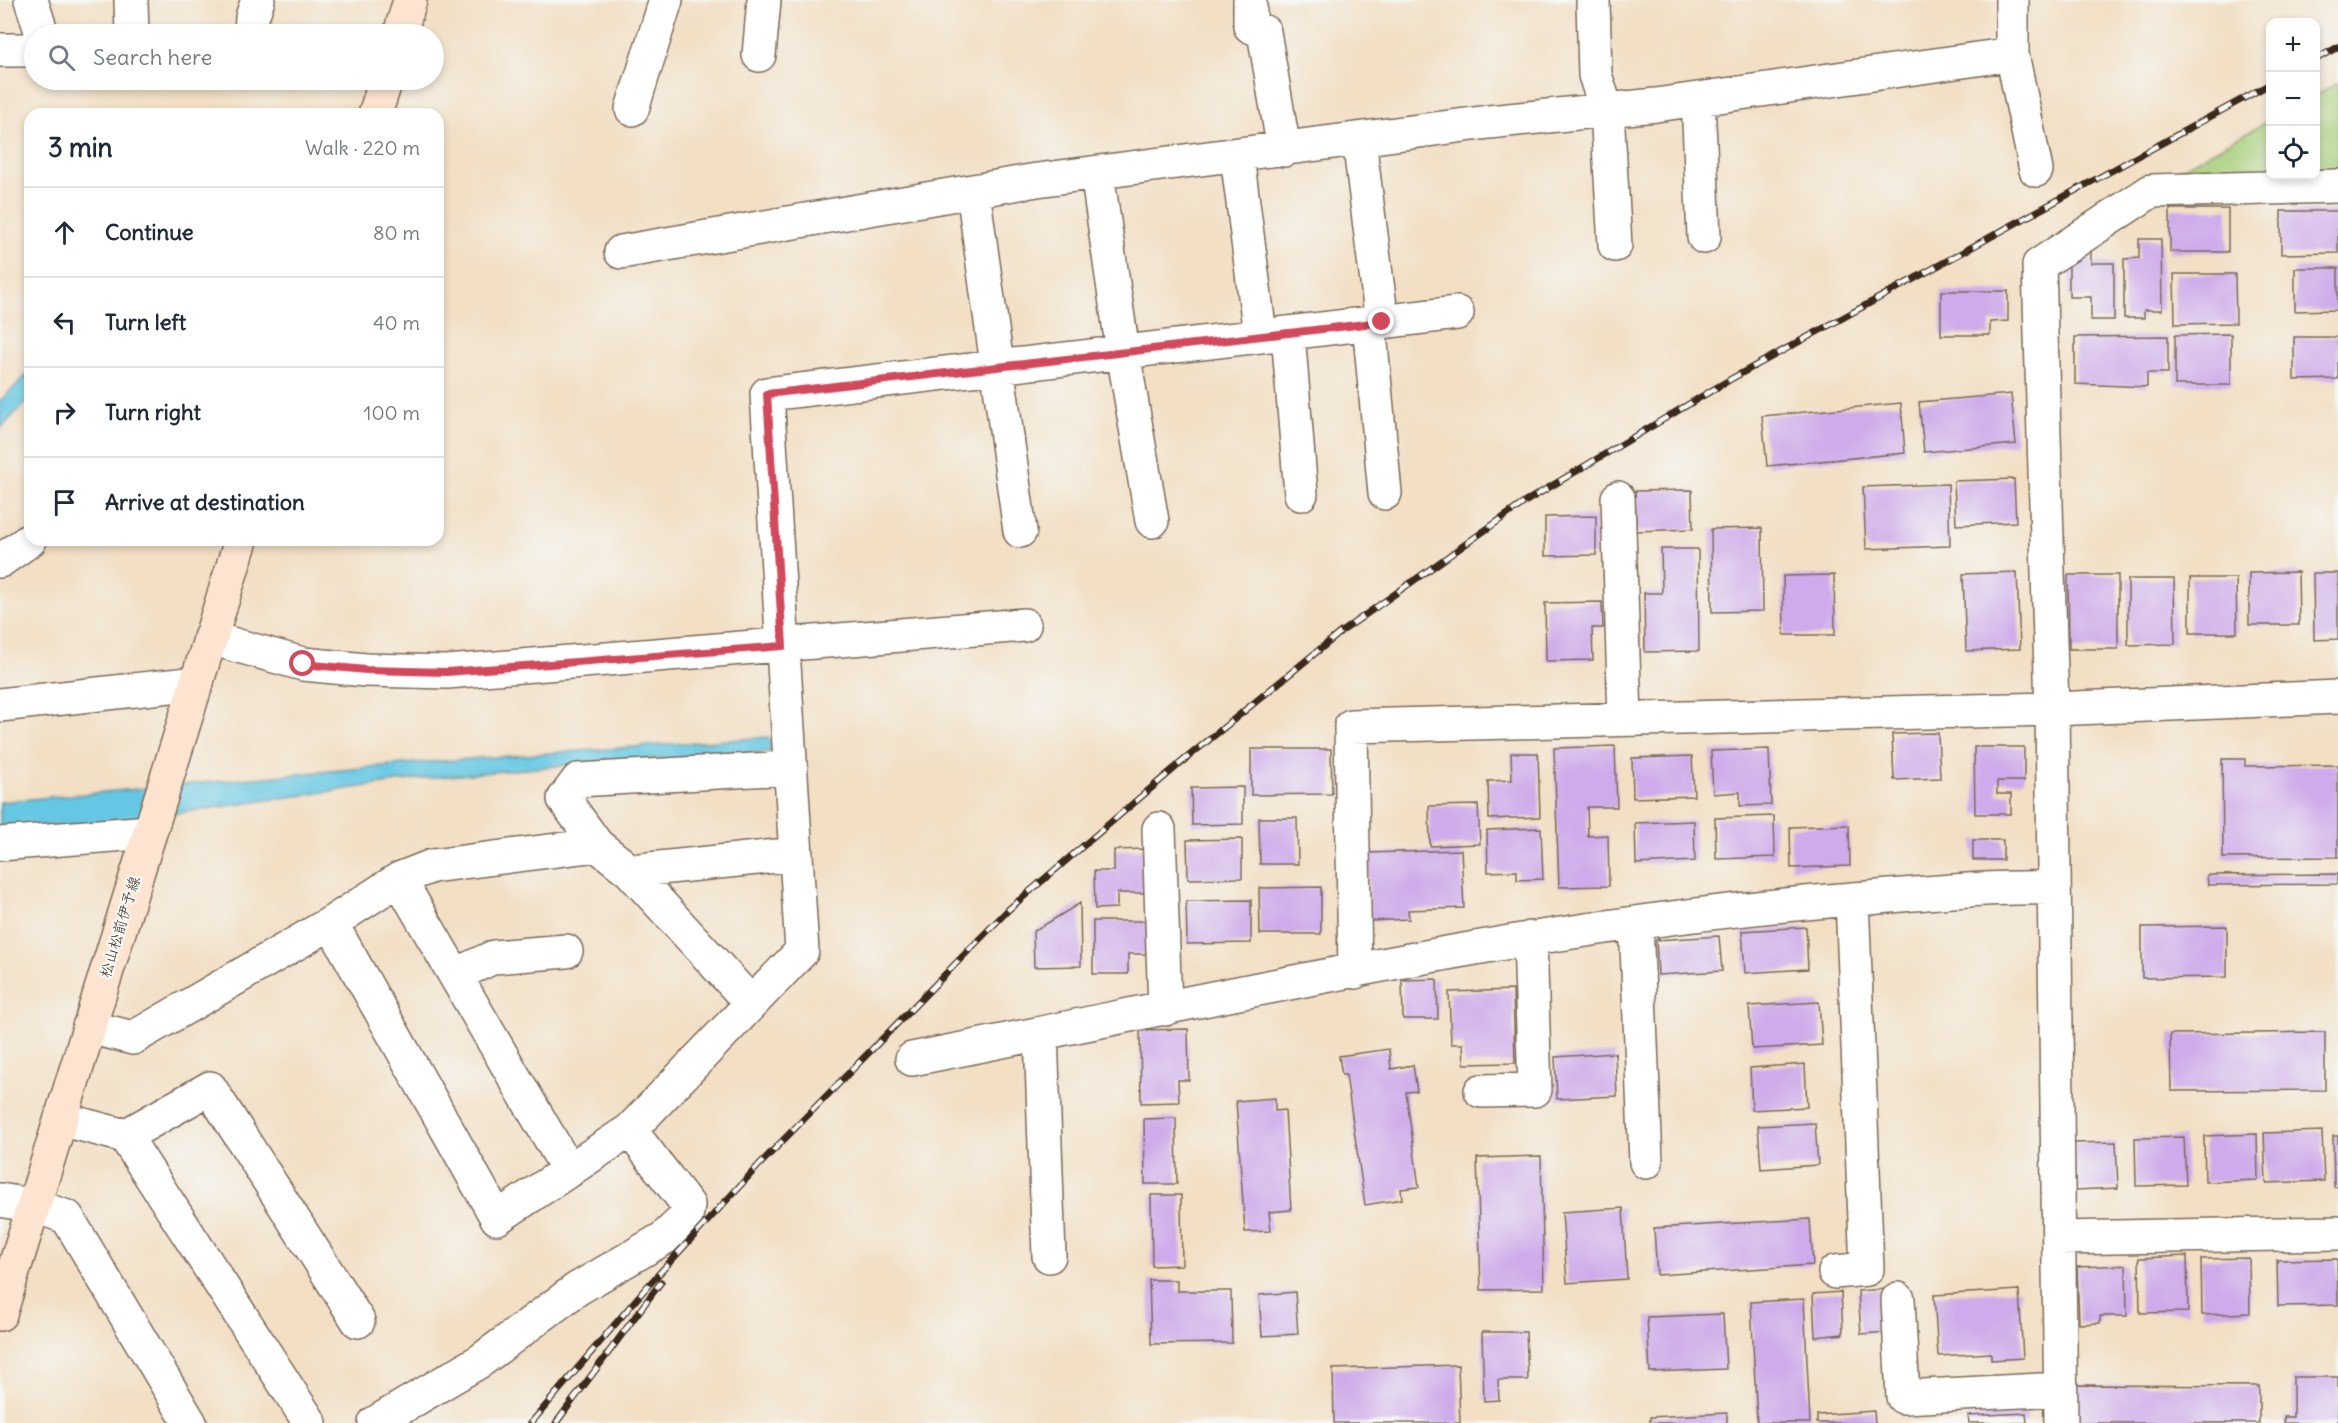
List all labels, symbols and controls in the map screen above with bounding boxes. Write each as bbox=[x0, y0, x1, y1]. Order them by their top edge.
map controls bbox=[2266, 18, 2320, 180]
button: + bbox=[2266, 18, 2320, 72]
search box bbox=[24, 24, 444, 90]
icon: search bbox=[45, 41, 78, 74]
text: Search here bbox=[93, 43, 212, 71]
button: − bbox=[2266, 72, 2320, 126]
button: locate bbox=[2266, 126, 2320, 180]
text: 3 min bbox=[48, 131, 113, 164]
text: Walk · 220 m bbox=[305, 135, 420, 160]
icon: ahead bbox=[48, 216, 81, 249]
text: Continue bbox=[105, 218, 194, 246]
text: 80 m bbox=[373, 220, 420, 245]
icon: left bbox=[48, 306, 81, 339]
text: Turn left bbox=[105, 308, 186, 336]
route end bbox=[1368, 308, 1394, 334]
text: 40 m bbox=[373, 310, 420, 335]
icon: right bbox=[48, 396, 81, 429]
text: Turn right bbox=[105, 398, 201, 426]
text: 100 m bbox=[363, 400, 420, 425]
icon: arrive bbox=[48, 486, 81, 519]
text: Arrive at destination bbox=[105, 488, 305, 516]
route start bbox=[289, 650, 315, 676]
street label: 松山松前伊予線 bbox=[95, 874, 144, 980]

